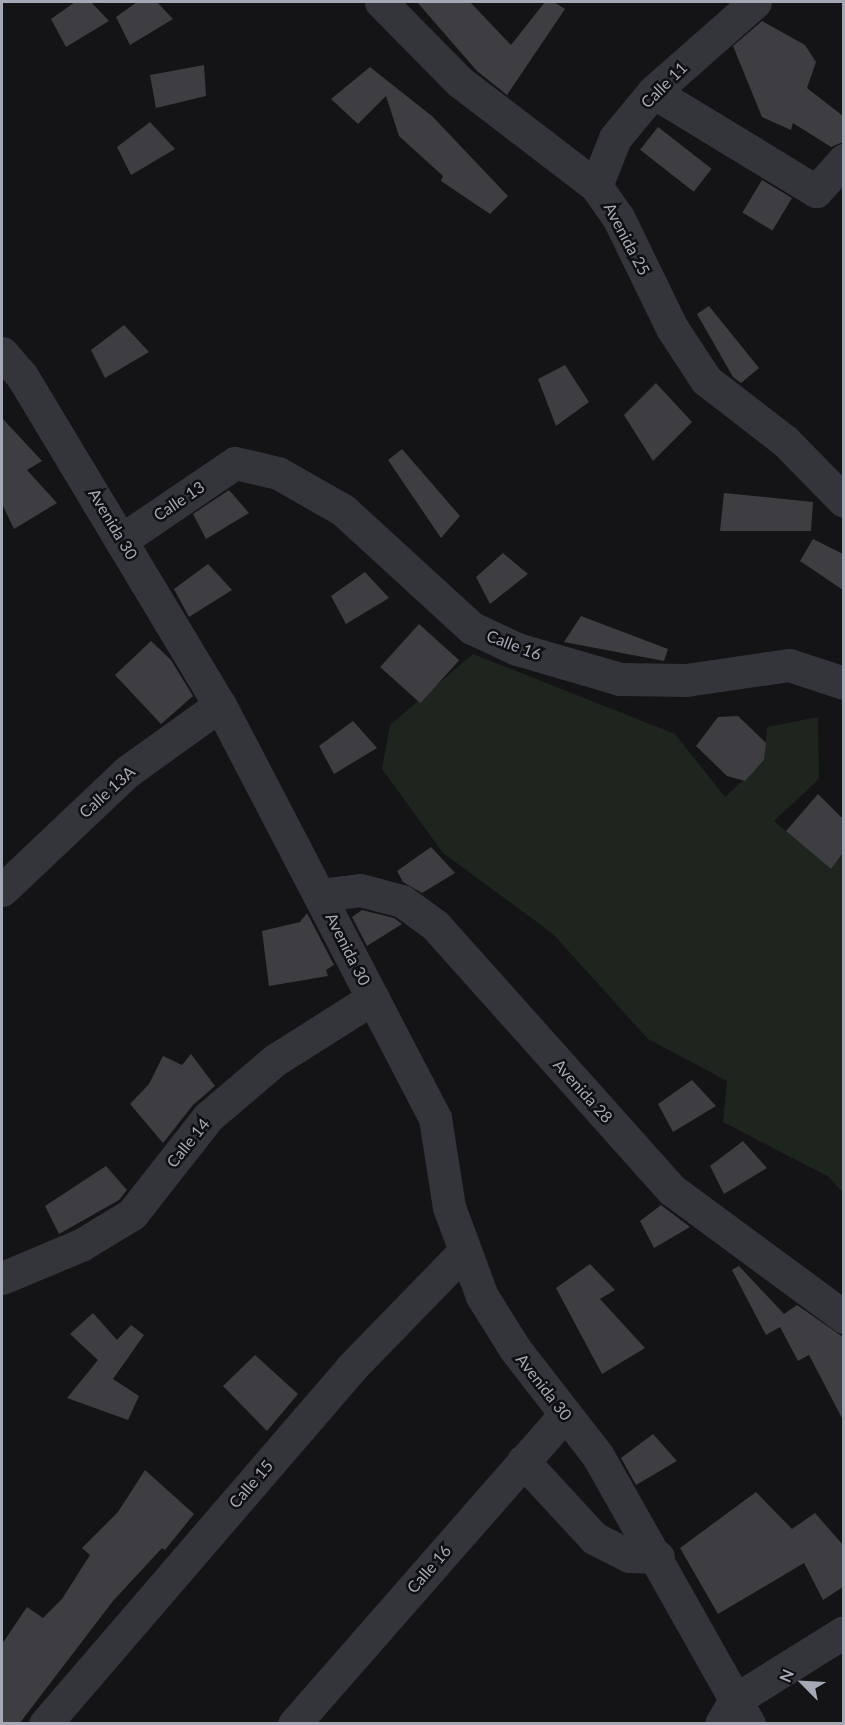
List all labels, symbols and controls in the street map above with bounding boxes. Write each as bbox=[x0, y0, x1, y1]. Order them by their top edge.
street label: Calle 11 bbox=[637, 58, 691, 112]
street label: Avenida 25 bbox=[600, 200, 654, 278]
street label: Calle 13 bbox=[150, 477, 208, 525]
street label: Avenida 30 bbox=[84, 485, 142, 563]
street label: Calle 16 bbox=[484, 626, 544, 664]
street label: Calle 13A bbox=[75, 762, 139, 822]
street label: Avenida 30 bbox=[322, 909, 374, 989]
street label: Avenida 28 bbox=[549, 1055, 617, 1127]
street label: Calle 14 bbox=[163, 1115, 213, 1171]
street label: Avenida 30 bbox=[512, 1350, 576, 1424]
street label: Calle 15 bbox=[225, 1456, 277, 1512]
street label: Calle 16 bbox=[403, 1541, 455, 1597]
north arrow bbox=[773, 1653, 833, 1713]
text: N bbox=[775, 1666, 797, 1685]

